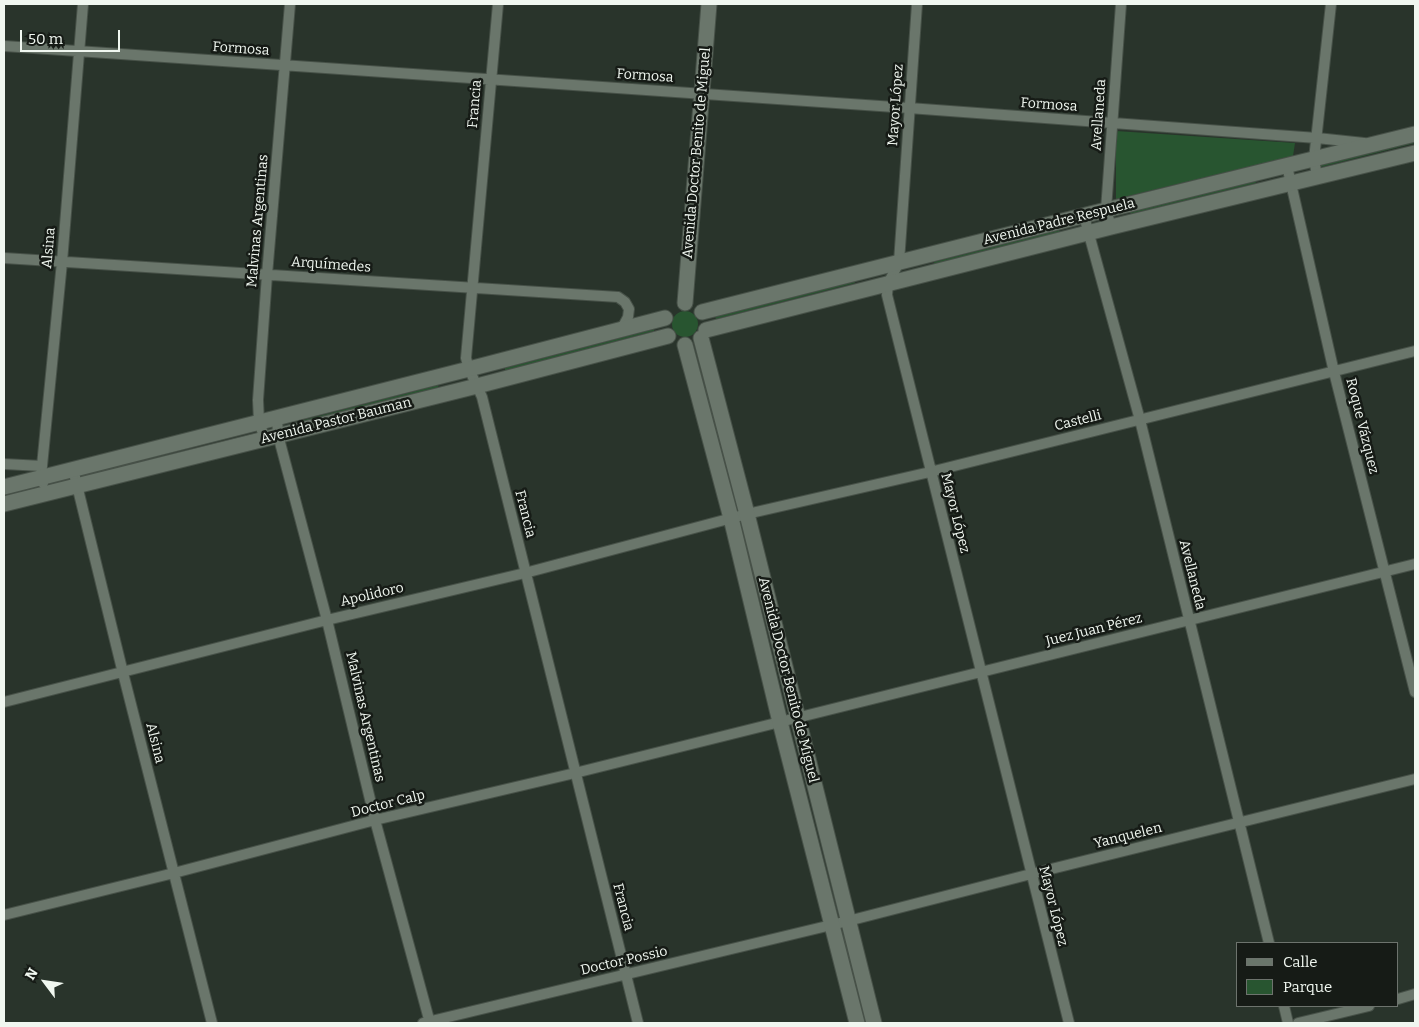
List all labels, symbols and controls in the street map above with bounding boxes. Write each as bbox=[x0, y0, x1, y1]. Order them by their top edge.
scale bar bbox=[22, 20, 122, 52]
text: 50 m bbox=[28, 30, 63, 48]
street label: Formosa bbox=[212, 39, 270, 59]
street label: Avenida Doctor Benito de Miguel bbox=[679, 47, 715, 259]
street label: Mayor López bbox=[885, 64, 907, 146]
street label: Formosa bbox=[616, 66, 674, 86]
street label: Francia bbox=[465, 79, 485, 129]
street label: Avellaneda bbox=[1088, 79, 1110, 151]
street label: Formosa bbox=[1020, 95, 1078, 115]
street label: Malvinas Argentinas bbox=[244, 154, 272, 288]
street label: Avenida Padre Respuela bbox=[982, 195, 1136, 249]
street label: Alsina bbox=[39, 227, 59, 269]
street label: Arquímedes bbox=[290, 254, 372, 276]
street label: Roque Vázquez bbox=[1342, 376, 1382, 476]
street label: Avenida Pastor Bauman bbox=[259, 394, 413, 448]
street label: Castelli bbox=[1053, 407, 1103, 435]
street label: Mayor López bbox=[937, 471, 973, 555]
street label: Francia bbox=[511, 488, 539, 540]
street label: Avellaneda bbox=[1175, 538, 1209, 612]
street label: Avenida Doctor Benito de Miguel bbox=[754, 575, 822, 785]
street label: Apolidoro bbox=[339, 580, 405, 610]
street label: Juez Juan Pérez bbox=[1044, 610, 1144, 650]
street label: Malvinas Argentinas bbox=[342, 650, 388, 784]
street label: Alsina bbox=[142, 721, 168, 765]
street label: Doctor Calp bbox=[349, 787, 427, 821]
street label: Yanquelen bbox=[1092, 819, 1164, 853]
street label: Mayor López bbox=[1035, 864, 1071, 948]
street label: Francia bbox=[609, 881, 637, 933]
legend bbox=[1236, 942, 1399, 1007]
street label: Doctor Possio bbox=[579, 943, 669, 979]
text: Calle bbox=[1283, 953, 1317, 971]
north arrow bbox=[20, 957, 70, 1007]
text: N bbox=[22, 965, 42, 983]
text: Parque bbox=[1283, 978, 1332, 996]

